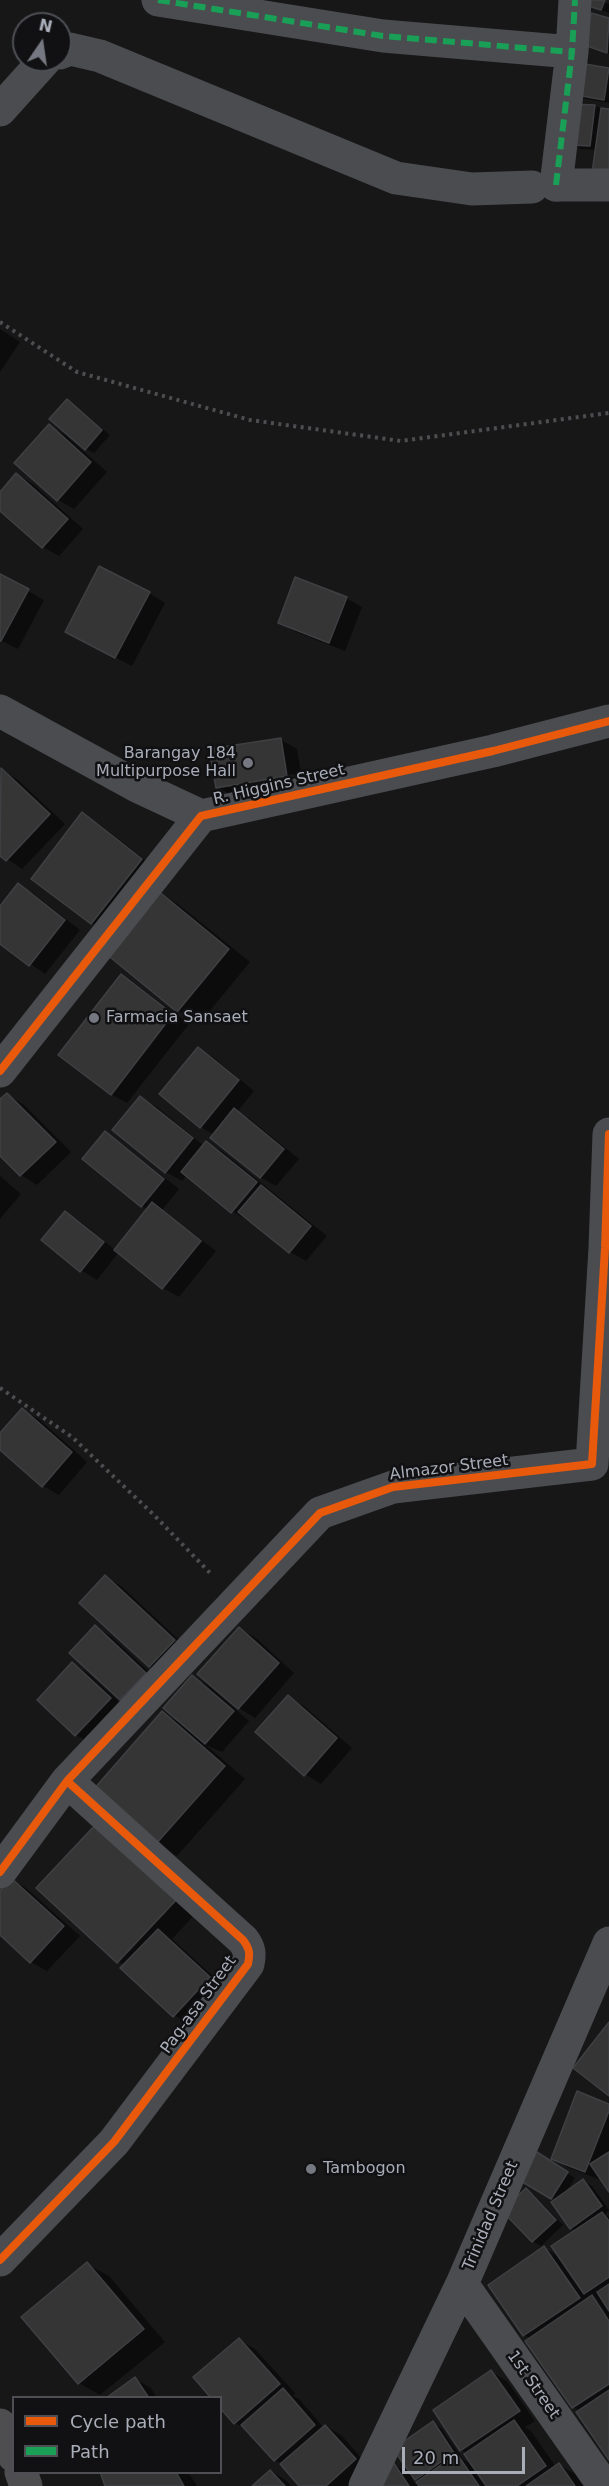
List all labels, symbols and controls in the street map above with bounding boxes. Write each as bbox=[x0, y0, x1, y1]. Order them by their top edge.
north arrow bbox=[12, 12, 72, 72]
text: N bbox=[37, 15, 54, 37]
place label: Barangay 184 Multipurpose Hall bbox=[96, 744, 236, 782]
marker: Barangay 184 Multipurpose Hall bbox=[241, 756, 255, 770]
street label: R. Higgins Street bbox=[211, 761, 347, 809]
place label: Farmacia Sansaet bbox=[106, 1008, 248, 1028]
marker: Farmacia Sansaet bbox=[87, 1011, 101, 1025]
street label: Almazor Street bbox=[389, 1451, 509, 1485]
street label: Pag-asa Street bbox=[157, 1952, 241, 2058]
street label: Trinidad Street bbox=[459, 2158, 523, 2274]
place label: Tambogon bbox=[323, 2159, 406, 2179]
marker: Tambogon bbox=[304, 2162, 318, 2176]
street label: 1st Street bbox=[503, 2347, 563, 2423]
legend bbox=[12, 2396, 222, 2474]
text: Cycle path bbox=[70, 2411, 166, 2432]
scale bar bbox=[405, 2435, 528, 2473]
text: Path bbox=[70, 2441, 110, 2462]
text: 20 m bbox=[413, 2447, 459, 2468]

